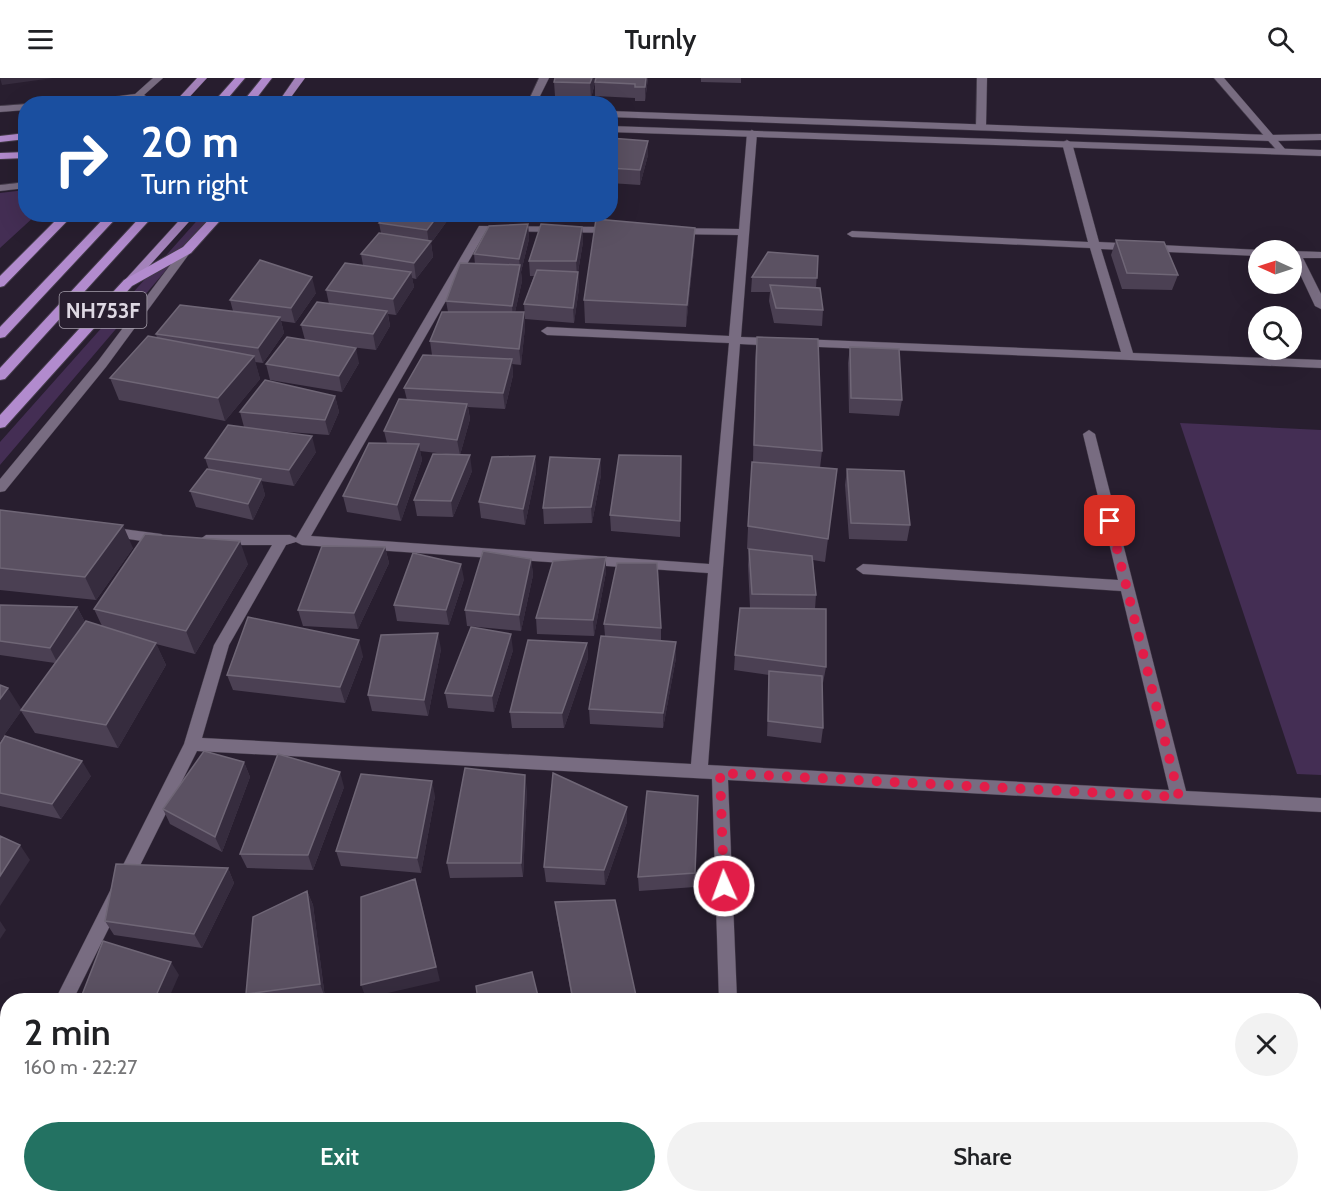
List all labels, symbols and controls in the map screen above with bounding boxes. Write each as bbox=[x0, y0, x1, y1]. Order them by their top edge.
icon: menu bbox=[24, 23, 57, 56]
text: Turnly bbox=[625, 23, 696, 56]
icon: search bbox=[1264, 23, 1297, 56]
text: 20 m bbox=[141, 116, 239, 168]
icon: right bbox=[42, 120, 120, 198]
text: Turn right bbox=[141, 168, 248, 201]
north arrow bbox=[1248, 240, 1302, 294]
map controls bbox=[1248, 240, 1302, 360]
road number: NH753F bbox=[60, 292, 146, 328]
button: search bbox=[1248, 306, 1302, 360]
pin bbox=[1084, 495, 1135, 546]
icon: arrive bbox=[1093, 504, 1126, 537]
position arrow bbox=[692, 854, 756, 918]
text: 2 min bbox=[24, 1010, 111, 1054]
button: close bbox=[1235, 1013, 1298, 1076]
text: 160 m · 22:27 bbox=[24, 1055, 137, 1079]
button: Exit bbox=[24, 1122, 655, 1191]
button: Share bbox=[667, 1122, 1298, 1191]

